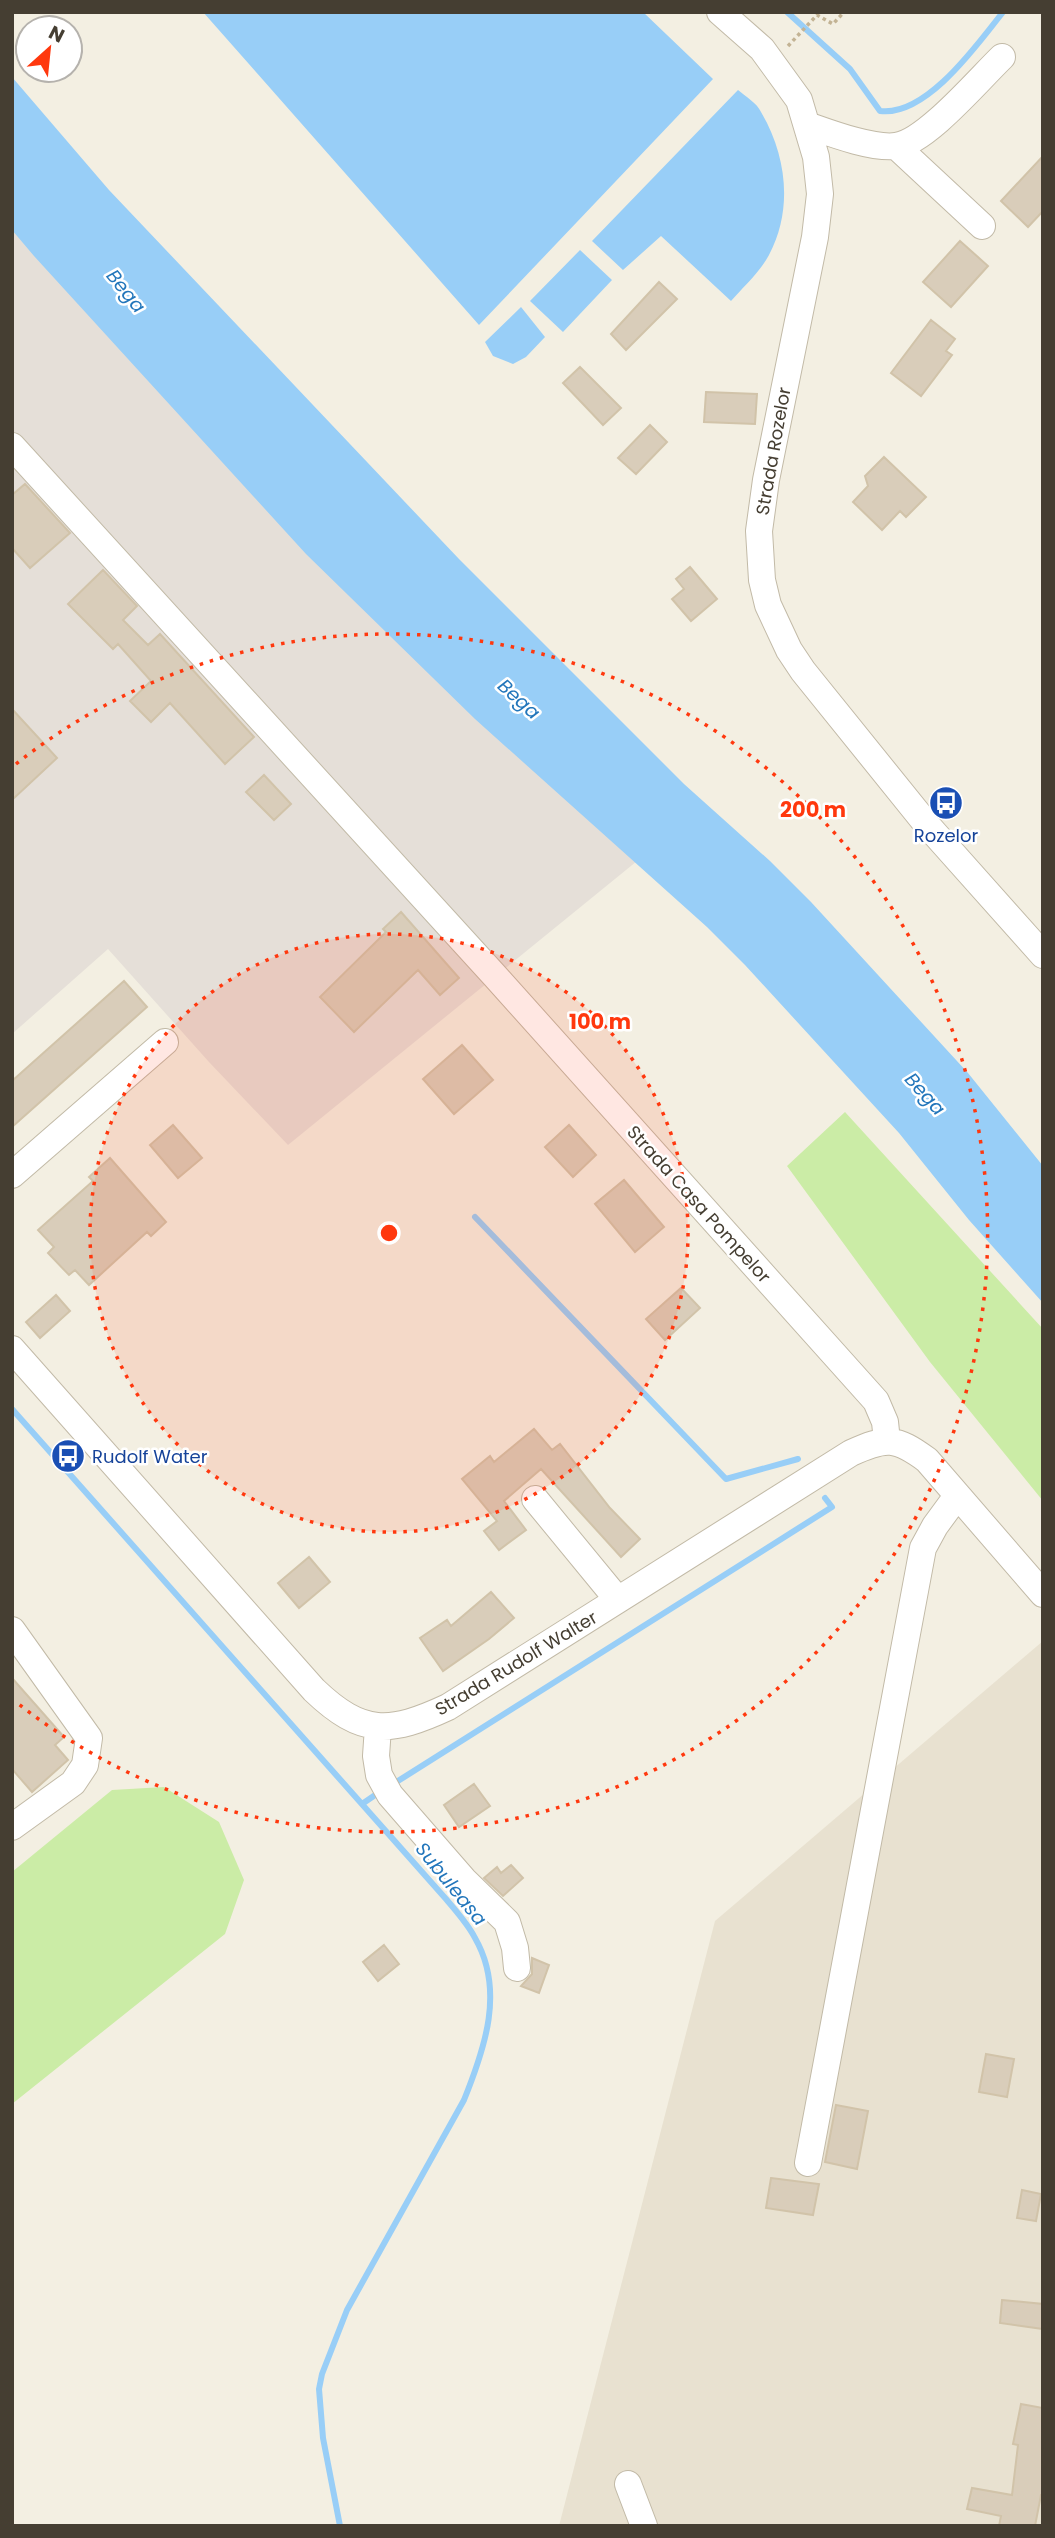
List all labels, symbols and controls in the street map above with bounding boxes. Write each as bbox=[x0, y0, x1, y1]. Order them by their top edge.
north arrow bbox=[14, 14, 84, 84]
text: N bbox=[44, 19, 69, 50]
water label: Bega bbox=[100, 263, 152, 319]
street label: Strada Rozelor bbox=[749, 385, 797, 517]
water label: Bega bbox=[492, 673, 546, 726]
bus stop icon: Rozelor bbox=[927, 784, 965, 822]
text: 200 m bbox=[780, 795, 846, 824]
place label: Rozelor bbox=[914, 823, 979, 848]
text: 100 m bbox=[569, 1007, 631, 1036]
water label: Bega bbox=[899, 1067, 952, 1121]
street label: Strada Casa Pompelor bbox=[621, 1120, 777, 1288]
centre of rings bbox=[377, 1221, 401, 1245]
bus stop icon: Rudolf Water bbox=[49, 1437, 87, 1475]
place label: Rudolf Water bbox=[92, 1444, 208, 1469]
street label: Strada Rudolf Walter bbox=[430, 1604, 602, 1721]
water label: Subuleasa bbox=[409, 1837, 493, 1932]

